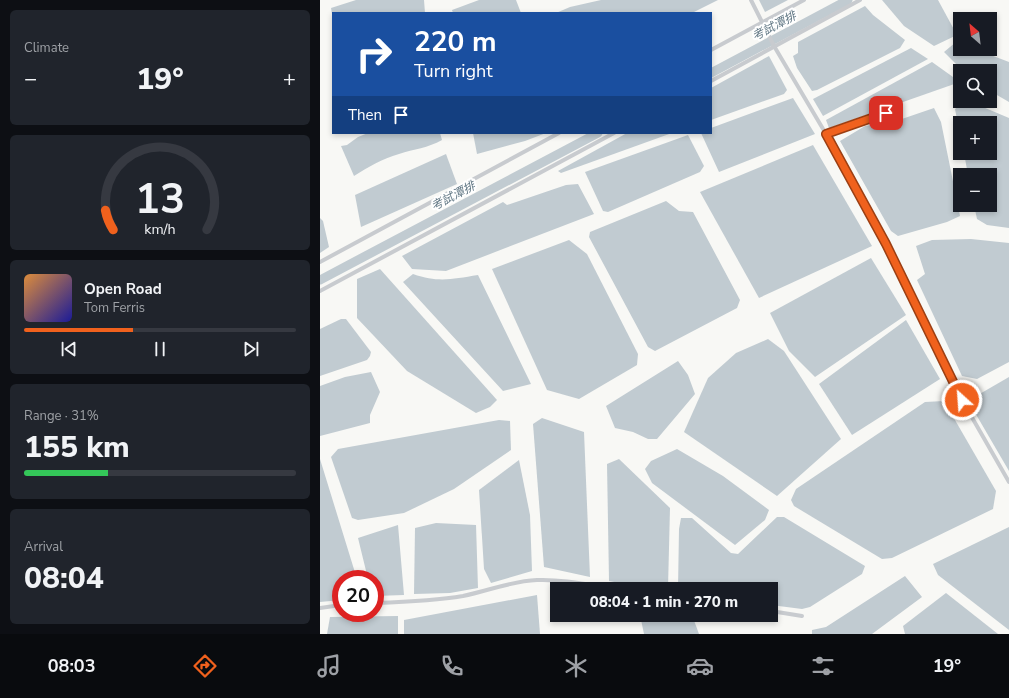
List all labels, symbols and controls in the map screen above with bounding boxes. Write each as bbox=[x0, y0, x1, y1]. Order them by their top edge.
water label: 考試潭排 bbox=[749, 7, 801, 44]
north arrow bbox=[953, 12, 997, 56]
map controls bbox=[953, 12, 997, 212]
text: 220 m bbox=[414, 23, 497, 61]
icon: right bbox=[348, 28, 400, 80]
text: Climate bbox=[24, 39, 69, 57]
text: 19° bbox=[136, 59, 184, 100]
text: Turn right bbox=[414, 59, 493, 83]
text: − bbox=[24, 64, 37, 94]
text: + bbox=[283, 64, 296, 94]
button: search bbox=[953, 64, 997, 108]
pin bbox=[869, 96, 903, 130]
icon: arrive bbox=[875, 102, 897, 124]
icon: arrive bbox=[390, 104, 412, 126]
text: Then bbox=[348, 105, 382, 125]
button: + bbox=[953, 116, 997, 160]
button: − bbox=[953, 168, 997, 212]
text: 13 bbox=[135, 171, 185, 228]
water label: 考試潭排 bbox=[428, 177, 480, 214]
text: km/h bbox=[144, 220, 176, 239]
text: Open Road bbox=[84, 279, 162, 299]
text: Tom Ferris bbox=[84, 299, 145, 317]
icon: previous bbox=[58, 338, 80, 360]
icon: pause bbox=[149, 338, 171, 360]
icon: next bbox=[240, 338, 262, 360]
position arrow bbox=[941, 379, 983, 421]
text: Range · 31% bbox=[24, 407, 99, 425]
text: 155 km bbox=[24, 427, 130, 468]
text: Arrival bbox=[24, 538, 63, 556]
text: 08:04 bbox=[24, 558, 104, 599]
speed limit sign: 20 bbox=[332, 570, 384, 622]
text: 08:04 · 1 min · 270 m bbox=[590, 592, 738, 612]
icon: directions bbox=[191, 652, 219, 680]
icon: music bbox=[315, 652, 343, 680]
icon: phone bbox=[438, 652, 466, 680]
icon: climate bbox=[562, 652, 590, 680]
icon: car bbox=[686, 652, 714, 680]
icon: filters bbox=[809, 652, 837, 680]
text: 08:03 bbox=[48, 654, 95, 678]
text: 19° bbox=[933, 654, 961, 678]

